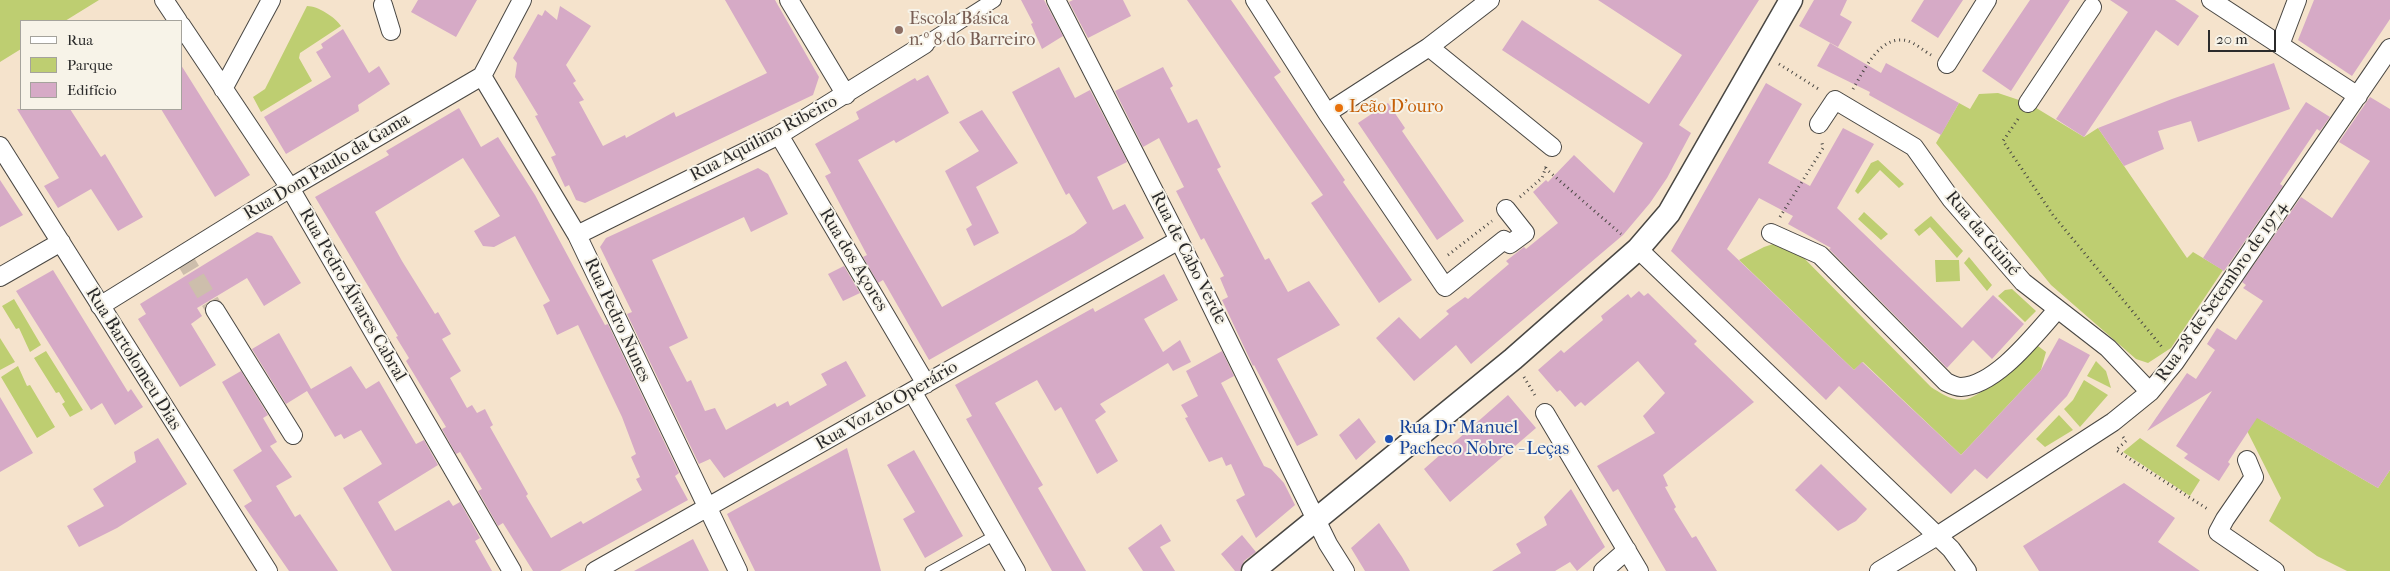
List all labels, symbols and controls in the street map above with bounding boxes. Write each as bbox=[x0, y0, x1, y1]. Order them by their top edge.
place label: Escola Básica n.º 8 do Barreiro bbox=[909, 9, 1035, 52]
legend bbox=[20, 20, 182, 110]
scale bar bbox=[2210, 20, 2278, 52]
marker: Escola Básica n.º 8 do Barreiro bbox=[893, 24, 905, 36]
text: 20 m bbox=[2216, 30, 2248, 48]
text: Rua bbox=[67, 31, 93, 49]
text: Parque bbox=[67, 56, 113, 74]
text: Edifício bbox=[67, 81, 117, 99]
street label: Rua Aquilino Ribeiro bbox=[687, 91, 841, 187]
place label: Leão D'ouro bbox=[1349, 97, 1443, 119]
marker: Leão D'ouro bbox=[1333, 102, 1345, 114]
street label: Rua Dom Paulo da Gama bbox=[240, 109, 414, 225]
street label: Rua da Guiné bbox=[1940, 187, 2024, 281]
street label: Rua de Cabo Verde bbox=[1145, 188, 1231, 328]
street label: Rua 28 de Setembro de 1974 bbox=[2151, 198, 2293, 386]
street label: Rua Pedro Álvares Cabral bbox=[294, 205, 410, 385]
street label: Rua dos Açores bbox=[814, 205, 892, 315]
street label: Rua Pedro Nunes bbox=[579, 255, 655, 385]
street label: Rua Bartolomeu Dias bbox=[80, 284, 186, 434]
street label: Rua Voz do Operário bbox=[812, 357, 962, 455]
place label: Rua Dr Manuel Pacheco Nobre - Leças bbox=[1399, 418, 1569, 460]
marker: Rua Dr Manuel Pacheco Nobre - Leças bbox=[1383, 433, 1395, 445]

